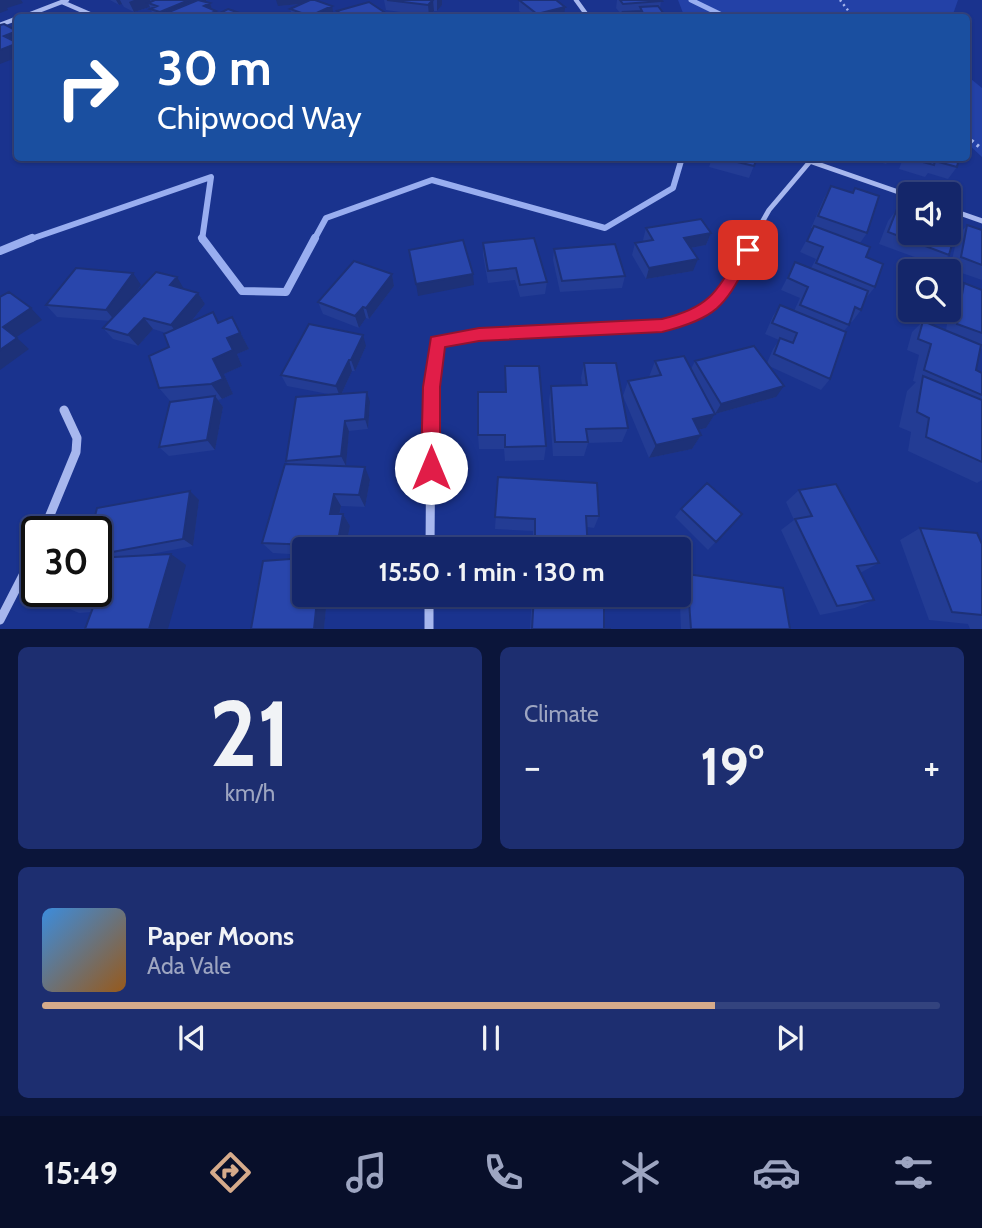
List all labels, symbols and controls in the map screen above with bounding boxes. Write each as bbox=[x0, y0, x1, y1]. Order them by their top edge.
text: 30 m bbox=[157, 38, 272, 97]
icon: right bbox=[42, 42, 133, 133]
text: Chipwood Way bbox=[157, 98, 362, 137]
map controls bbox=[898, 182, 961, 322]
button: sound bbox=[898, 182, 961, 245]
pin bbox=[718, 220, 778, 280]
icon: arrive bbox=[729, 231, 767, 269]
button: search bbox=[898, 259, 961, 322]
position arrow bbox=[394, 431, 468, 505]
speed limit sign: 30 bbox=[21, 516, 112, 607]
text: 15:50 · 1 min · 130 m bbox=[378, 556, 605, 588]
text: 21 bbox=[209, 678, 291, 789]
text: Climate bbox=[524, 700, 599, 728]
text: 19° bbox=[700, 735, 764, 798]
text: − bbox=[524, 743, 541, 790]
text: + bbox=[923, 743, 940, 790]
text: km/h bbox=[225, 779, 275, 807]
text: Paper Moons bbox=[147, 920, 294, 952]
text: Ada Vale bbox=[147, 952, 231, 980]
icon: previous bbox=[173, 1019, 211, 1057]
icon: pause bbox=[472, 1019, 510, 1057]
icon: next bbox=[771, 1019, 809, 1057]
icon: directions bbox=[206, 1148, 255, 1197]
icon: music bbox=[342, 1148, 391, 1197]
icon: phone bbox=[479, 1148, 528, 1197]
icon: climate bbox=[616, 1148, 665, 1197]
icon: car bbox=[752, 1148, 801, 1197]
icon: filters bbox=[889, 1148, 938, 1197]
text: 15:49 bbox=[44, 1153, 118, 1192]

